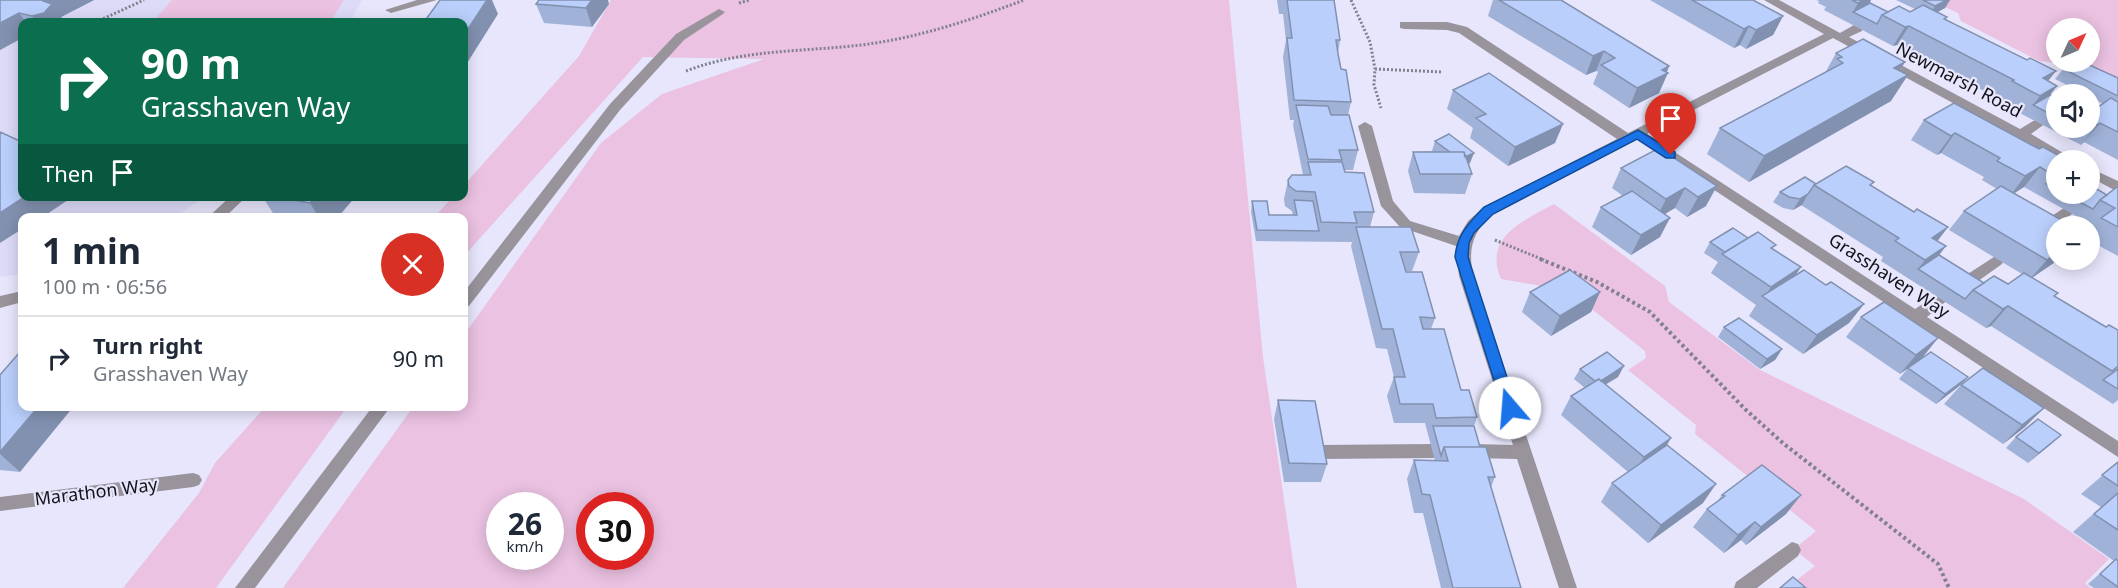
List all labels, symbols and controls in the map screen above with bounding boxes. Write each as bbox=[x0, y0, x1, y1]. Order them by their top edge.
north arrow bbox=[2046, 18, 2100, 72]
map controls bbox=[2046, 18, 2100, 270]
text: 90 m bbox=[141, 34, 241, 91]
street label: Newmarsh Road bbox=[1892, 36, 2027, 122]
icon: right bbox=[42, 42, 120, 120]
button: sound bbox=[2046, 84, 2100, 138]
text: Grasshaven Way bbox=[141, 88, 350, 125]
pin bbox=[1645, 93, 1696, 155]
icon: arrive bbox=[1654, 102, 1687, 135]
button: + bbox=[2046, 150, 2100, 204]
icon: arrive bbox=[106, 156, 139, 189]
text: Then bbox=[42, 158, 94, 188]
button: − bbox=[2046, 216, 2100, 270]
text: 1 min bbox=[42, 226, 141, 275]
street label: Grasshaven Way bbox=[1825, 227, 1955, 324]
button: close bbox=[381, 233, 444, 296]
text: 100 m · 06:56 bbox=[42, 273, 167, 300]
text: Turn right bbox=[93, 330, 203, 360]
icon: right bbox=[42, 342, 75, 375]
text: 90 m bbox=[393, 343, 444, 373]
text: Grasshaven Way bbox=[93, 360, 248, 387]
position arrow bbox=[1478, 376, 1542, 440]
street label: Marathon Way bbox=[33, 471, 159, 510]
speed limit sign: 30 bbox=[576, 492, 654, 570]
text: 26 bbox=[508, 503, 542, 544]
text: km/h bbox=[507, 536, 543, 556]

